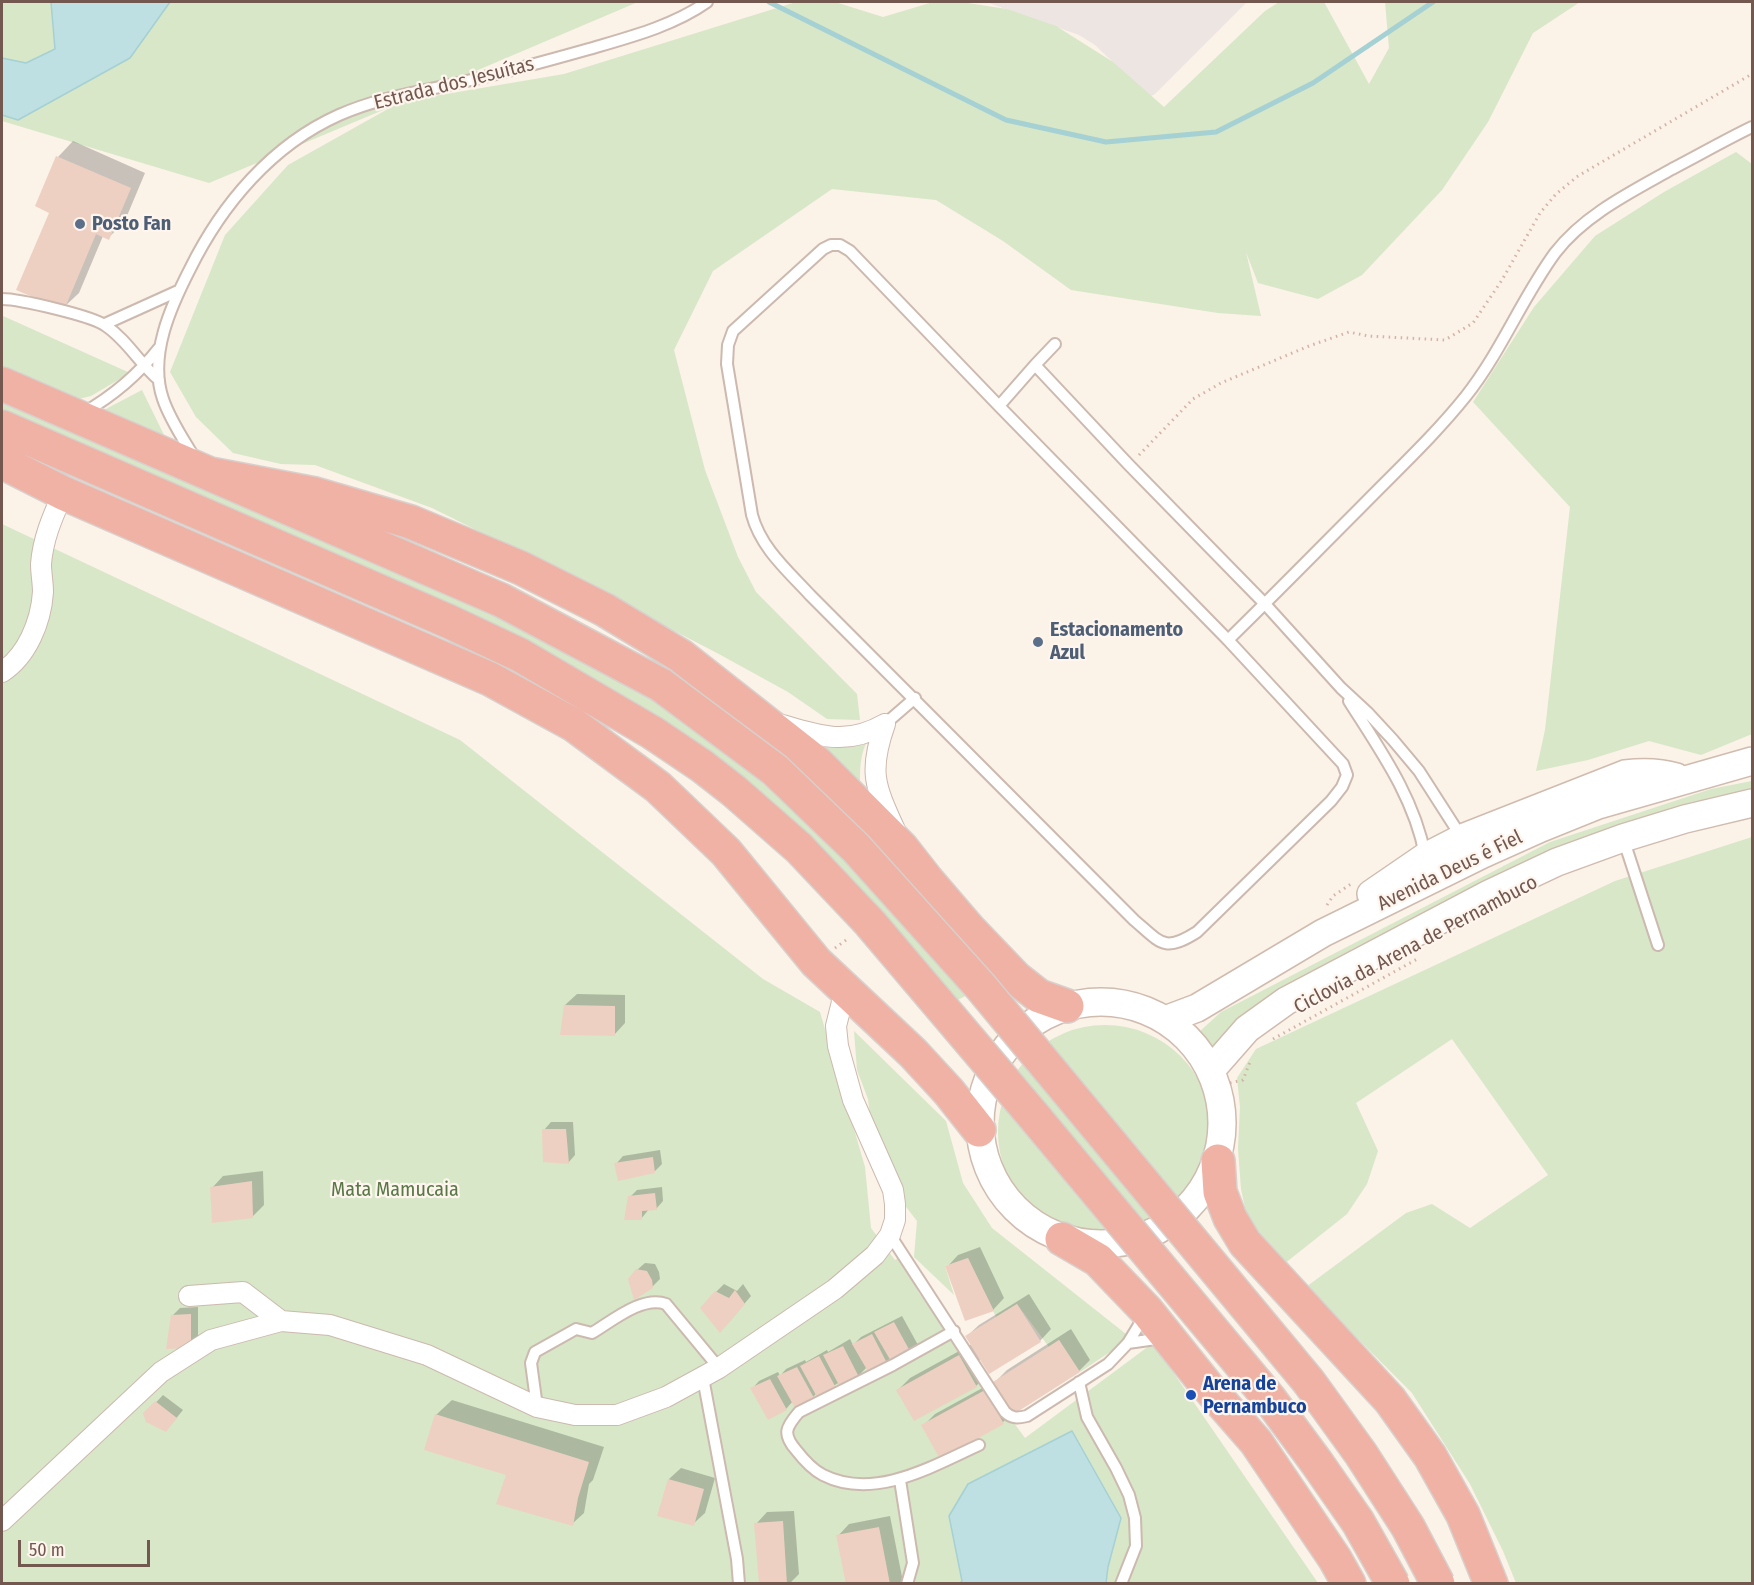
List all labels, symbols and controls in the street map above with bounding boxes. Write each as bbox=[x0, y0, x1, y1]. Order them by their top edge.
street label: Estrada dos Jesuítas bbox=[371, 52, 537, 116]
place label: Posto Fan bbox=[92, 212, 171, 236]
marker: Posto Fan bbox=[73, 217, 87, 231]
place label: Estacionamento Azul bbox=[1050, 618, 1183, 665]
marker: Estacionamento Azul bbox=[1031, 635, 1045, 649]
street label: Avenida Deus é Fiel bbox=[1374, 826, 1526, 916]
street label: Ciclovia da Arena de Pernambuco bbox=[1290, 870, 1542, 1020]
park label: Mata Mamucaia bbox=[331, 1178, 459, 1202]
place label: Arena de Pernambuco bbox=[1203, 1372, 1307, 1419]
marker: Arena de Pernambuco bbox=[1184, 1388, 1198, 1402]
scale bar bbox=[21, 1528, 153, 1566]
text: 50 m bbox=[29, 1539, 65, 1561]

